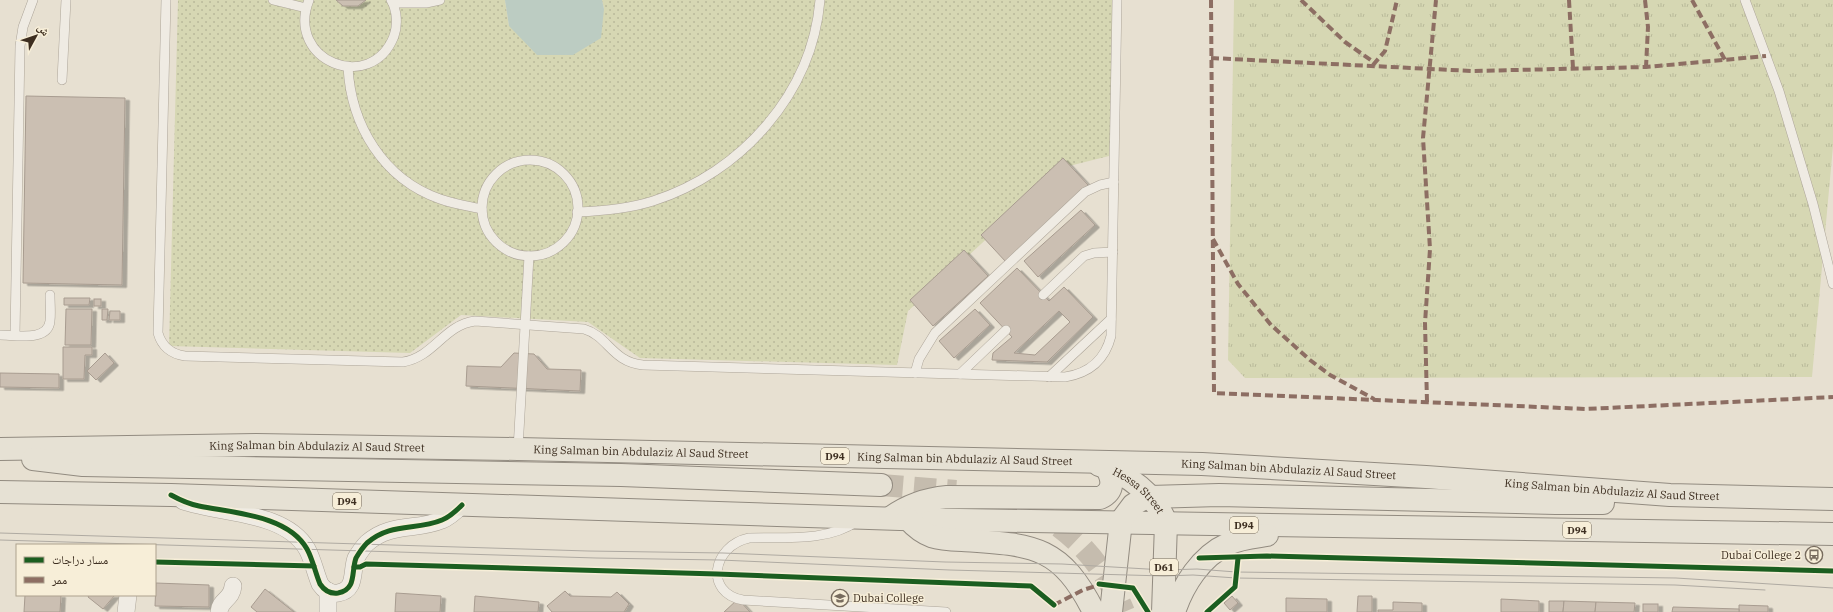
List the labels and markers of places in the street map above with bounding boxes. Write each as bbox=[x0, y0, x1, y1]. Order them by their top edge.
bus stop icon: Dubai College 2 bbox=[1804, 545, 1824, 565]
place label: Dubai College 2 bbox=[1721, 548, 1801, 562]
school or university icon: Dubai College bbox=[830, 588, 850, 608]
place label: Dubai College bbox=[853, 591, 924, 605]

